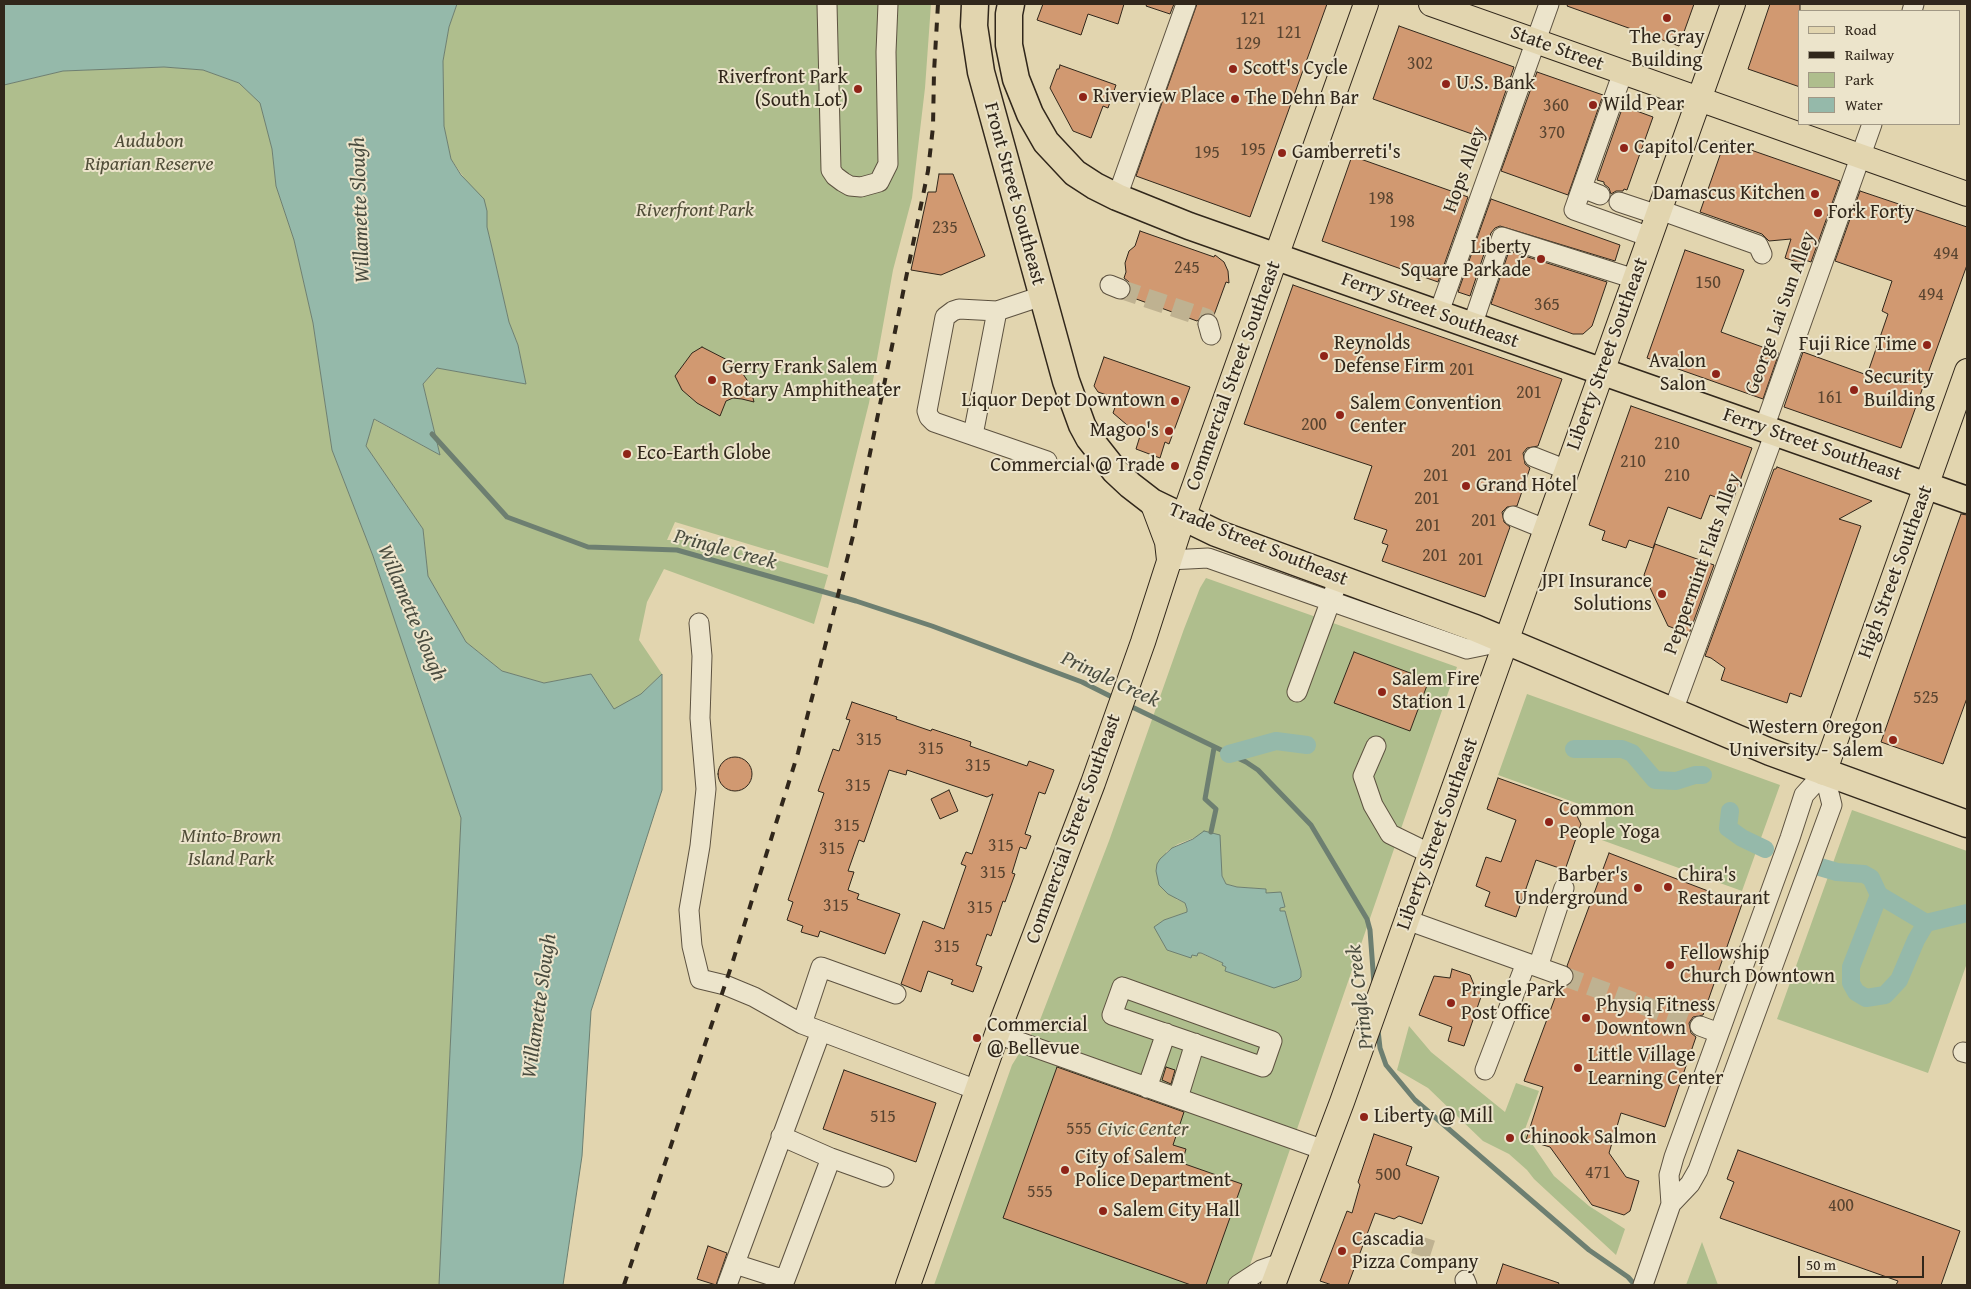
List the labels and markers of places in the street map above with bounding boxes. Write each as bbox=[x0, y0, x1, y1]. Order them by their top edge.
marker: The Gray Building bbox=[1661, 12, 1673, 24]
place label: The Gray Building bbox=[1629, 26, 1705, 73]
place label: Scott's Cycle bbox=[1243, 57, 1348, 81]
marker: Scott's Cycle bbox=[1227, 63, 1239, 75]
place label: Riverfront Park (South Lot) bbox=[718, 66, 848, 113]
place label: U.S. Bank bbox=[1456, 72, 1535, 96]
marker: U.S. Bank bbox=[1440, 78, 1452, 90]
marker: Riverfront Park (South Lot) bbox=[852, 83, 864, 95]
place label: Riverview Place bbox=[1093, 85, 1225, 109]
place label: The Dehn Bar bbox=[1245, 87, 1359, 111]
marker: Riverview Place bbox=[1077, 91, 1089, 103]
marker: The Dehn Bar bbox=[1229, 93, 1241, 105]
place label: Wild Pear bbox=[1603, 93, 1684, 117]
marker: Wild Pear bbox=[1587, 99, 1599, 111]
place label: Capitol Center bbox=[1634, 136, 1754, 160]
place label: Gamberreti's bbox=[1292, 141, 1401, 165]
marker: Capitol Center bbox=[1618, 142, 1630, 154]
marker: Gamberreti's bbox=[1276, 147, 1288, 159]
place label: Damascus Kitchen bbox=[1653, 182, 1805, 206]
marker: Damascus Kitchen bbox=[1809, 188, 1821, 200]
place label: Fork Forty bbox=[1828, 201, 1914, 225]
marker: Fork Forty bbox=[1812, 207, 1824, 219]
place label: Liberty Square Parkade bbox=[1401, 236, 1531, 283]
marker: Liberty Square Parkade bbox=[1535, 253, 1547, 265]
place label: Reynolds Defense Firm bbox=[1334, 332, 1444, 379]
place label: Fuji Rice Time bbox=[1799, 333, 1917, 357]
marker: Fuji Rice Time bbox=[1921, 339, 1933, 351]
marker: Reynolds Defense Firm bbox=[1318, 350, 1330, 362]
place label: Avalon Salon bbox=[1649, 350, 1706, 397]
place label: Gerry Frank Salem Rotary Amphitheater bbox=[722, 356, 901, 403]
place label: Security Building bbox=[1864, 366, 1935, 413]
marker: Avalon Salon bbox=[1710, 368, 1722, 380]
marker: Gerry Frank Salem Rotary Amphitheater bbox=[706, 374, 718, 386]
marker: Security Building bbox=[1848, 384, 1860, 396]
place label: Liquor Depot Downtown bbox=[962, 389, 1165, 413]
place label: Salem Convention Center bbox=[1350, 392, 1501, 439]
marker: Liquor Depot Downtown bbox=[1169, 395, 1181, 407]
marker: Salem Convention Center bbox=[1334, 409, 1346, 421]
place label: Magoo's bbox=[1090, 419, 1159, 443]
marker: Magoo's bbox=[1163, 425, 1175, 437]
place label: Eco-Earth Globe bbox=[637, 442, 771, 466]
marker: Eco-Earth Globe bbox=[621, 448, 633, 460]
place label: Commercial @ Trade bbox=[990, 454, 1165, 478]
marker: Commercial @ Trade bbox=[1169, 460, 1181, 472]
place label: Grand Hotel bbox=[1476, 474, 1577, 498]
marker: Grand Hotel bbox=[1460, 480, 1472, 492]
place label: JPI Insurance Solutions bbox=[1541, 570, 1652, 617]
marker: JPI Insurance Solutions bbox=[1656, 588, 1668, 600]
place label: Salem Fire Station 1 bbox=[1392, 668, 1480, 715]
marker: Salem Fire Station 1 bbox=[1376, 686, 1388, 698]
place label: Western Oregon University - Salem bbox=[1729, 716, 1883, 763]
marker: Western Oregon University - Salem bbox=[1887, 734, 1899, 746]
place label: Common People Yoga bbox=[1559, 798, 1660, 845]
marker: Common People Yoga bbox=[1543, 816, 1555, 828]
place label: Barber's Underground bbox=[1514, 864, 1628, 911]
place label: Chira's Restaurant bbox=[1678, 864, 1770, 911]
marker: Chira's Restaurant bbox=[1662, 881, 1674, 893]
marker: Barber's Underground bbox=[1632, 882, 1644, 894]
place label: Fellowship Church Downtown bbox=[1680, 942, 1835, 989]
marker: Fellowship Church Downtown bbox=[1664, 959, 1676, 971]
place label: Pringle Park Post Office bbox=[1461, 979, 1565, 1026]
place label: Physiq Fitness Downtown bbox=[1596, 994, 1715, 1041]
marker: Pringle Park Post Office bbox=[1445, 997, 1457, 1009]
marker: Physiq Fitness Downtown bbox=[1580, 1012, 1592, 1024]
place label: Commercial @ Bellevue bbox=[987, 1014, 1088, 1061]
marker: Commercial @ Bellevue bbox=[971, 1032, 983, 1044]
place label: Little Village Learning Center bbox=[1588, 1044, 1723, 1091]
marker: Little Village Learning Center bbox=[1572, 1062, 1584, 1074]
place label: Liberty @ Mill bbox=[1374, 1105, 1493, 1129]
marker: Liberty @ Mill bbox=[1358, 1111, 1370, 1123]
place label: Chinook Salmon bbox=[1520, 1126, 1657, 1150]
marker: Chinook Salmon bbox=[1504, 1132, 1516, 1144]
place label: City of Salem Police Department bbox=[1075, 1146, 1231, 1193]
marker: City of Salem Police Department bbox=[1059, 1164, 1071, 1176]
place label: Salem City Hall bbox=[1113, 1199, 1240, 1223]
marker: Salem City Hall bbox=[1097, 1205, 1109, 1217]
place label: Cascadia Pizza Company bbox=[1352, 1228, 1479, 1275]
marker: Cascadia Pizza Company bbox=[1336, 1245, 1348, 1257]

